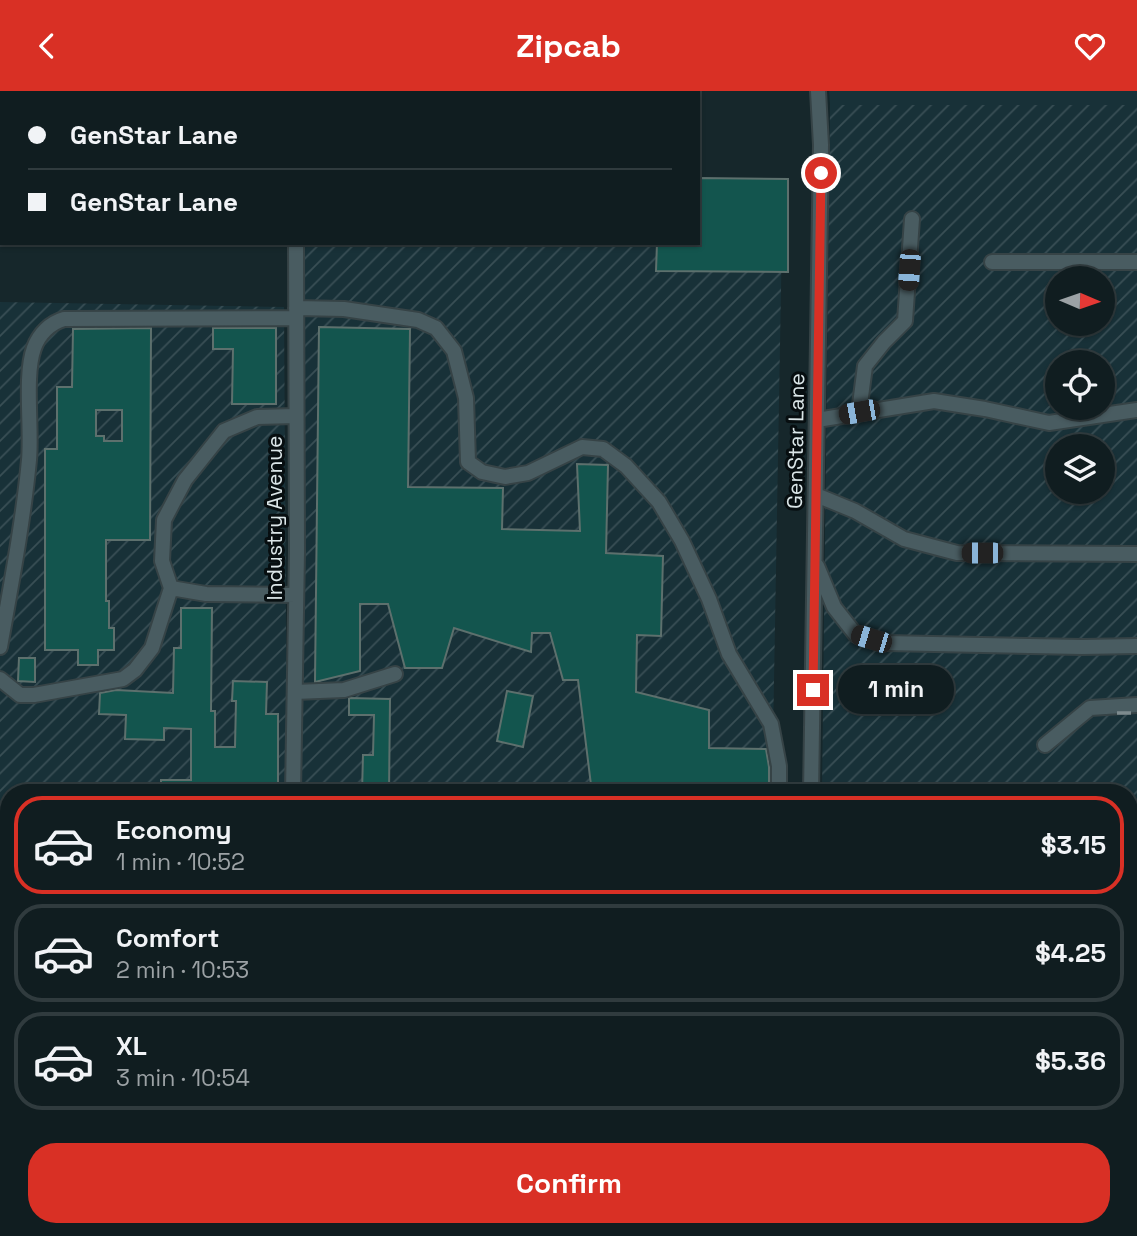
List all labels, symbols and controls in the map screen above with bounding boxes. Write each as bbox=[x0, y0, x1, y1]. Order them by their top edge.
text: Zipcab bbox=[516, 26, 621, 66]
icon: back bbox=[28, 27, 66, 65]
icon: heart bbox=[1071, 27, 1109, 65]
text: GenStar Lane bbox=[70, 118, 238, 152]
route start bbox=[805, 157, 837, 189]
text: GenStar Lane bbox=[70, 185, 238, 219]
car bbox=[898, 248, 921, 292]
north arrow bbox=[1045, 266, 1115, 336]
map controls bbox=[1045, 266, 1115, 504]
button: locate bbox=[1045, 350, 1115, 420]
street label: GenStar Lane bbox=[781, 373, 810, 509]
car bbox=[837, 398, 882, 426]
button: layers bbox=[1045, 434, 1115, 504]
street label: Industry Avenue bbox=[261, 436, 288, 600]
car bbox=[962, 543, 1004, 564]
car bbox=[848, 623, 895, 655]
callout: 1 min bbox=[838, 665, 953, 715]
route end bbox=[797, 674, 829, 706]
text: 1 min bbox=[868, 674, 924, 704]
text: Economy bbox=[116, 813, 232, 847]
icon: car bbox=[32, 814, 95, 877]
text: $3.15 bbox=[1041, 828, 1106, 862]
text: 1 min · 10:52 bbox=[116, 847, 245, 877]
text: Comfort bbox=[116, 921, 219, 955]
icon: car bbox=[32, 922, 95, 985]
text: $4.25 bbox=[1035, 936, 1106, 970]
text: 2 min · 10:53 bbox=[116, 955, 249, 985]
text: XL bbox=[116, 1029, 147, 1063]
icon: car bbox=[32, 1030, 95, 1093]
text: $5.36 bbox=[1035, 1044, 1106, 1078]
text: 3 min · 10:54 bbox=[116, 1063, 250, 1093]
button: Confirm bbox=[28, 1143, 1110, 1223]

